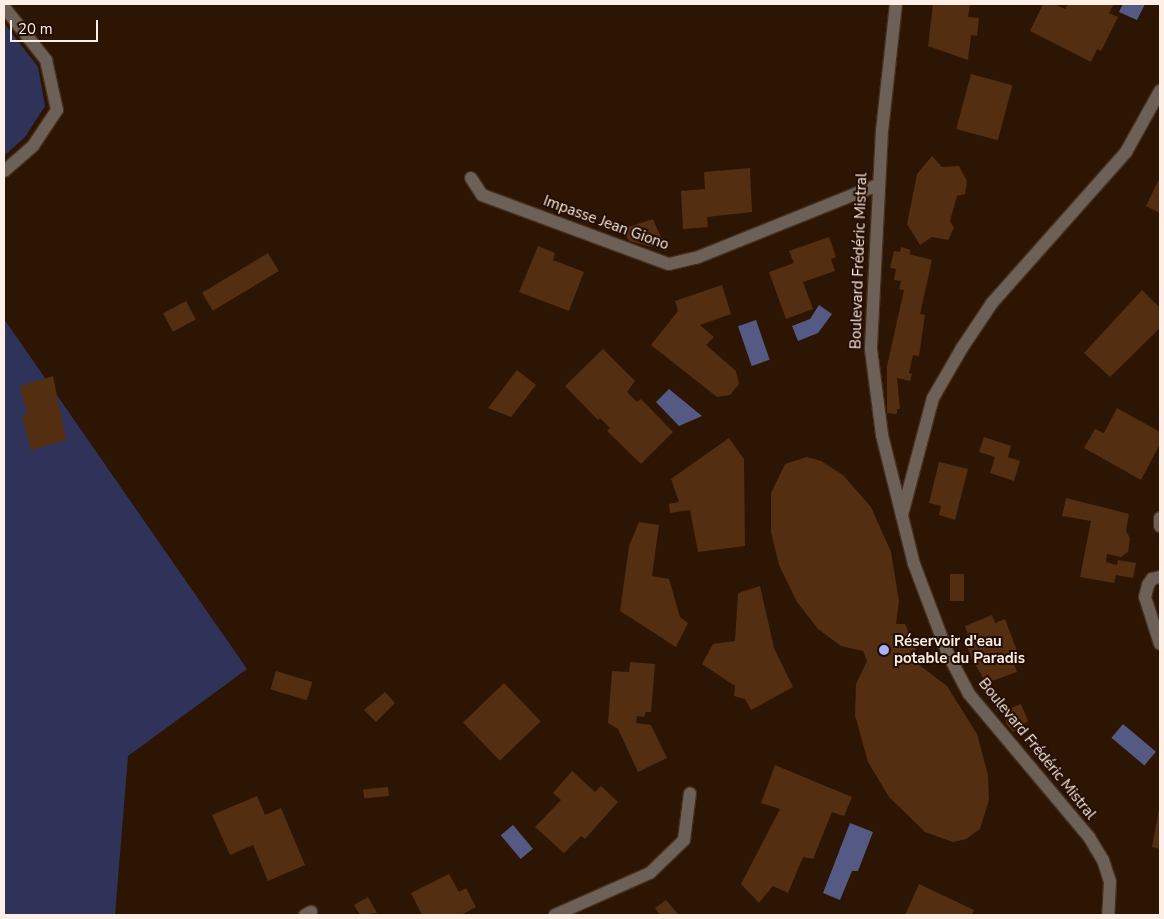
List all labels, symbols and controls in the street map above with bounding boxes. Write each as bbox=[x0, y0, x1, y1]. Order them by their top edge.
scale bar bbox=[12, 10, 100, 42]
text: 20 m bbox=[18, 19, 53, 39]
street label: Boulevard Frédéric Mistral bbox=[847, 172, 871, 350]
street label: Impasse Jean Giono bbox=[541, 192, 671, 254]
place label: Réservoir d'eau potable du Paradis bbox=[894, 632, 1025, 667]
marker: Réservoir d'eau potable du Paradis bbox=[878, 644, 890, 656]
street label: Boulevard Frédéric Mistral bbox=[974, 675, 1100, 823]

